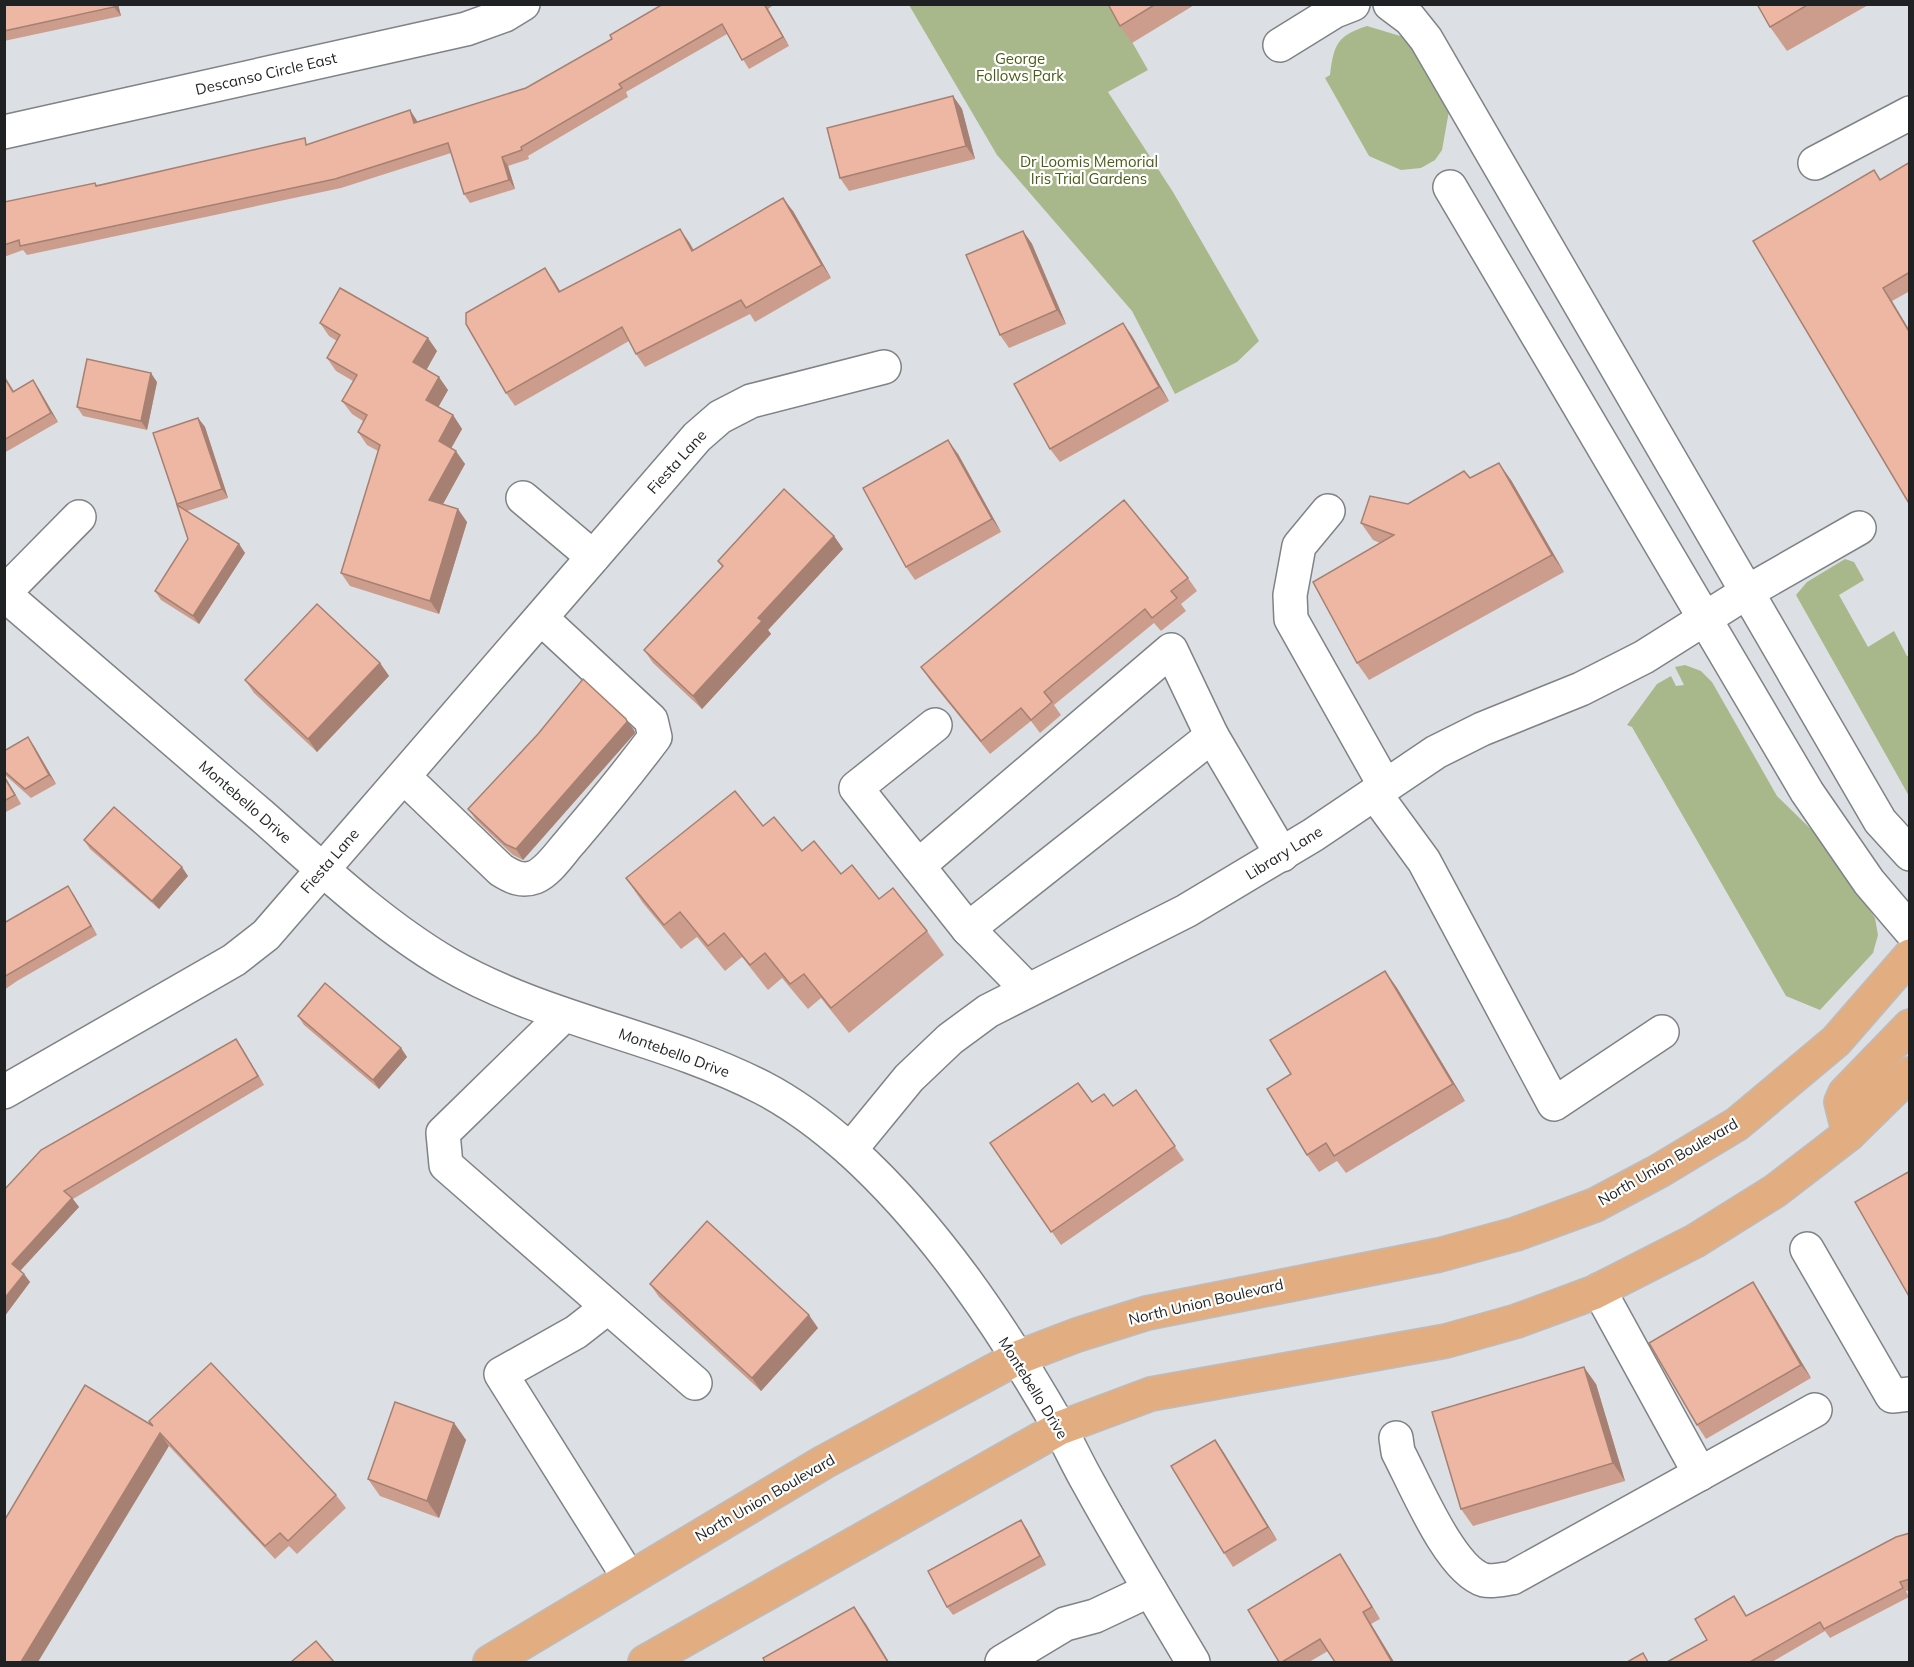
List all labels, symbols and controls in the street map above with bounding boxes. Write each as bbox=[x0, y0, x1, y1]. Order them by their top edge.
street label: Descanso Circle East bbox=[193, 48, 338, 99]
park label: George Follows Park bbox=[976, 49, 1064, 85]
park label: Dr Loomis Memorial Iris Trial Gardens bbox=[1020, 152, 1158, 188]
street label: Fiesta Lane bbox=[643, 426, 710, 498]
street label: Montebello Drive bbox=[195, 756, 296, 847]
street label: Library Lane bbox=[1242, 821, 1326, 884]
street label: Fiesta Lane bbox=[296, 824, 363, 897]
street label: Montebello Drive bbox=[616, 1024, 732, 1081]
street label: North Union Boulevard bbox=[1594, 1114, 1741, 1209]
street label: North Union Boulevard bbox=[1127, 1274, 1285, 1329]
street label: Montebello Drive bbox=[994, 1333, 1072, 1442]
street label: North Union Boulevard bbox=[691, 1450, 838, 1545]

